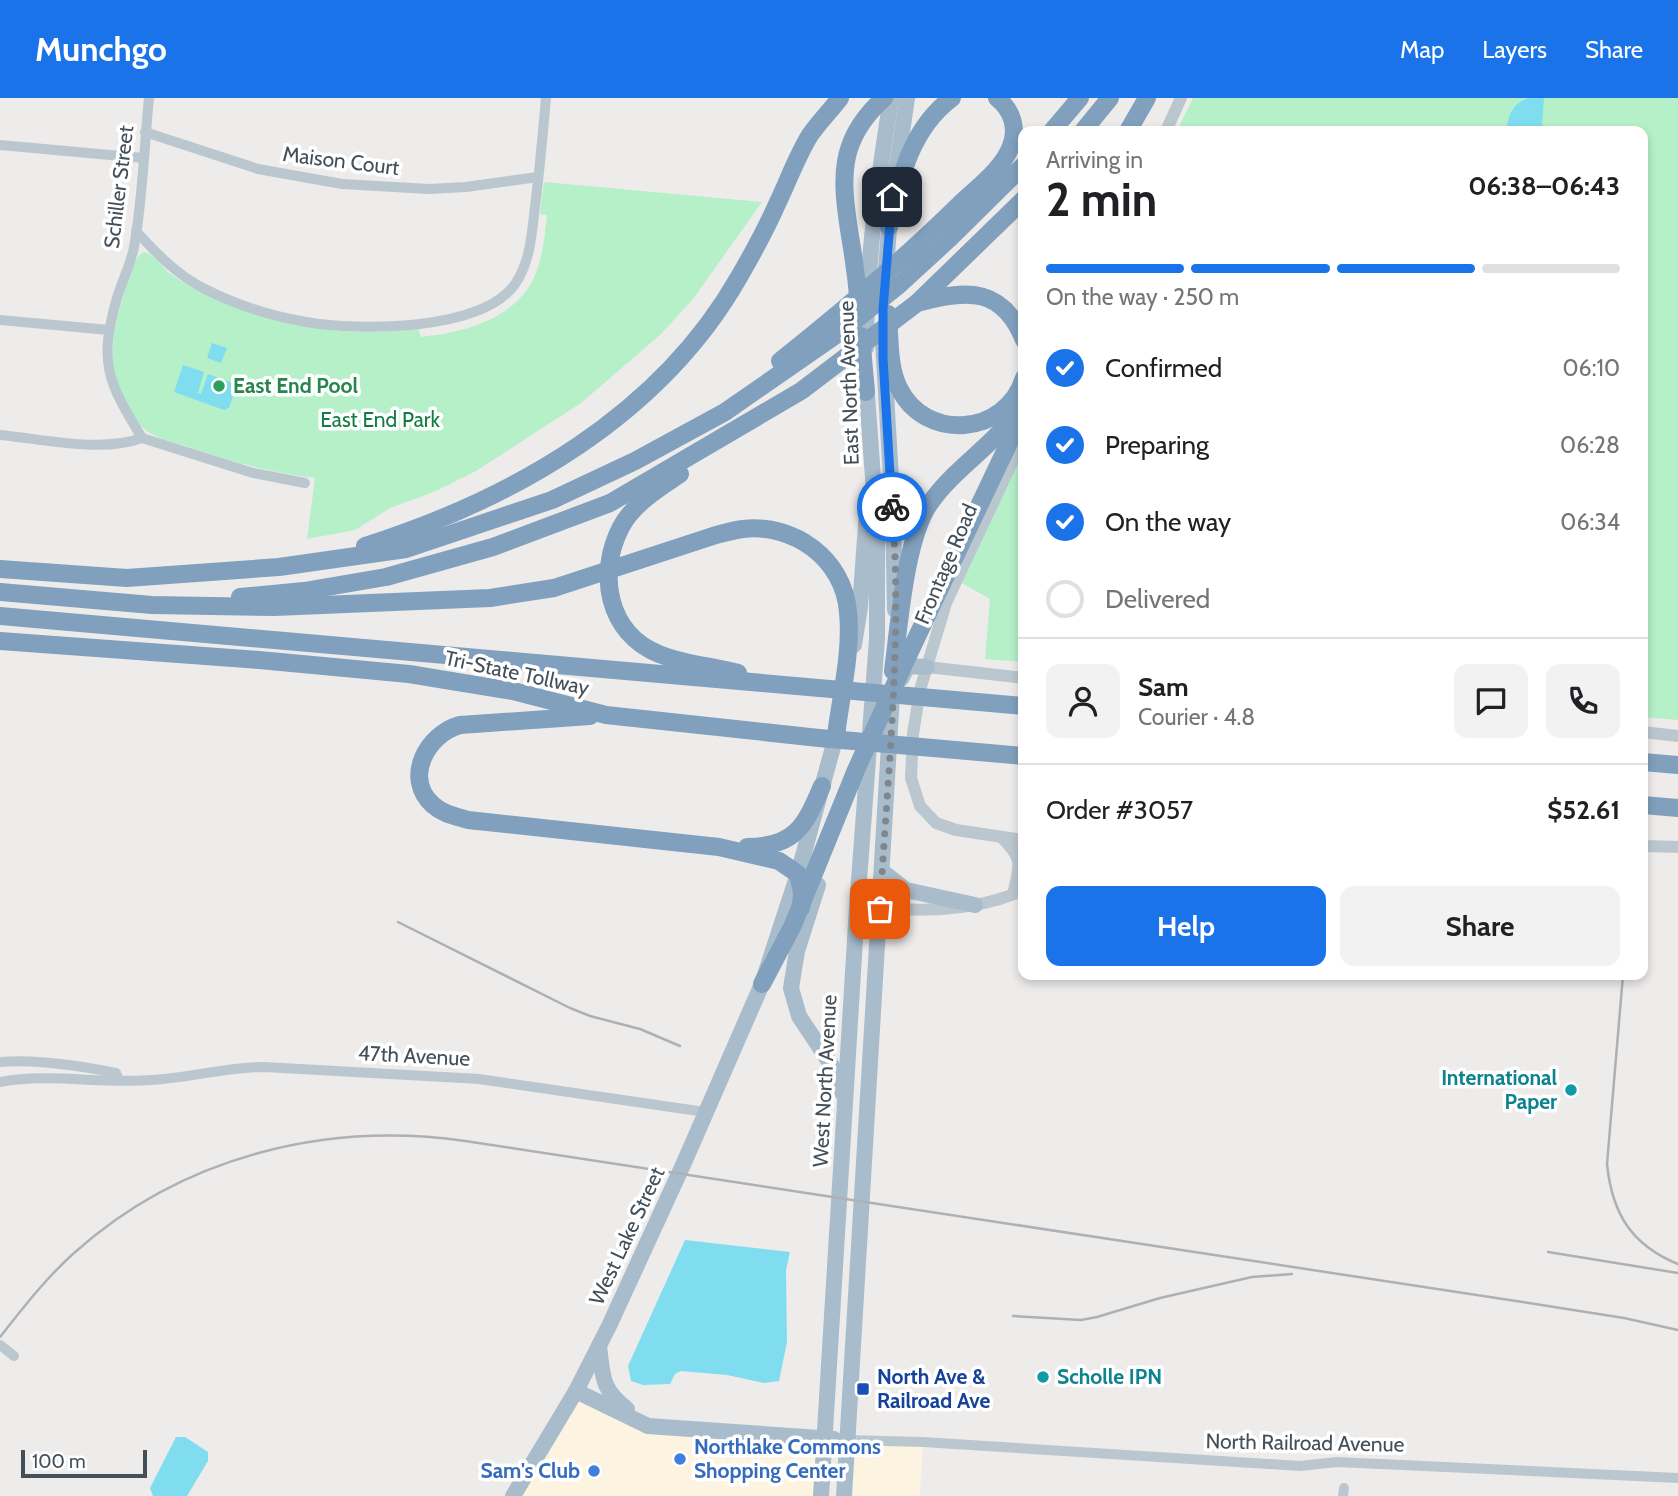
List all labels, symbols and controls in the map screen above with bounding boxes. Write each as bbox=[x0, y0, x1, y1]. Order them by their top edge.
text: Munchgo bbox=[35, 29, 167, 69]
text: Map bbox=[1400, 35, 1444, 64]
text: Layers bbox=[1482, 35, 1547, 64]
text: Share bbox=[1585, 35, 1643, 64]
street label: Schiller Street bbox=[99, 124, 138, 250]
street label: Maison Court bbox=[281, 141, 401, 180]
text: Arriving in bbox=[1046, 146, 1143, 174]
pin bbox=[862, 167, 922, 227]
text: 06:38–06:43 bbox=[1468, 170, 1620, 202]
text: 2 min bbox=[1046, 172, 1157, 228]
icon: home bbox=[873, 178, 911, 216]
text: On the way · 250 m bbox=[1046, 283, 1239, 311]
street label: East North Avenue bbox=[833, 300, 864, 466]
icon: check bbox=[1046, 349, 1084, 387]
text: Confirmed bbox=[1105, 352, 1222, 384]
text: 06:10 bbox=[1563, 354, 1620, 382]
place label: East End Pool bbox=[233, 373, 359, 398]
marker: East End Pool bbox=[211, 378, 227, 394]
park label: East End Park bbox=[320, 407, 440, 432]
icon: check bbox=[1046, 426, 1084, 464]
text: Preparing bbox=[1105, 429, 1209, 461]
text: 06:28 bbox=[1560, 431, 1620, 459]
courier bbox=[857, 472, 927, 542]
icon: bike bbox=[873, 488, 911, 526]
street label: Frontage Road bbox=[909, 500, 982, 628]
icon: check bbox=[1046, 503, 1084, 541]
text: On the way bbox=[1105, 506, 1231, 538]
text: 06:34 bbox=[1560, 508, 1620, 536]
text: Delivered bbox=[1105, 583, 1210, 615]
street label: Tri-State Tollway bbox=[443, 645, 592, 700]
button: person bbox=[1046, 664, 1120, 738]
button: chat bbox=[1454, 664, 1528, 738]
button: phone bbox=[1546, 664, 1620, 738]
text: Sam bbox=[1138, 671, 1189, 703]
text: Courier · 4.8 bbox=[1138, 703, 1255, 731]
text: Order #3057 bbox=[1046, 794, 1193, 826]
text: $52.61 bbox=[1547, 794, 1620, 826]
pin bbox=[850, 879, 910, 939]
button: Help bbox=[1046, 886, 1326, 966]
button: Share bbox=[1340, 886, 1620, 966]
icon: bag bbox=[861, 890, 899, 928]
street label: West North Avenue bbox=[807, 994, 842, 1168]
street label: 47th Avenue bbox=[357, 1040, 471, 1071]
place label: International Paper bbox=[1441, 1065, 1557, 1114]
marker: International Paper bbox=[1563, 1082, 1579, 1098]
street label: West Lake Street bbox=[584, 1163, 669, 1309]
place label: North Ave & Railroad Ave bbox=[877, 1364, 991, 1413]
place label: Scholle IPN bbox=[1057, 1364, 1162, 1389]
marker: Scholle IPN bbox=[1035, 1369, 1051, 1385]
marker: North Ave & Railroad Ave bbox=[855, 1381, 871, 1397]
street label: North Railroad Avenue bbox=[1205, 1428, 1405, 1457]
place label: Northlake Commons Shopping Center bbox=[694, 1434, 881, 1483]
scale bar bbox=[21, 1447, 147, 1479]
text: 100 m bbox=[32, 1450, 86, 1473]
marker: Northlake Commons Shopping Center bbox=[672, 1451, 688, 1467]
place label: Sam's Club bbox=[480, 1458, 580, 1483]
marker: Sam's Club bbox=[586, 1463, 602, 1479]

